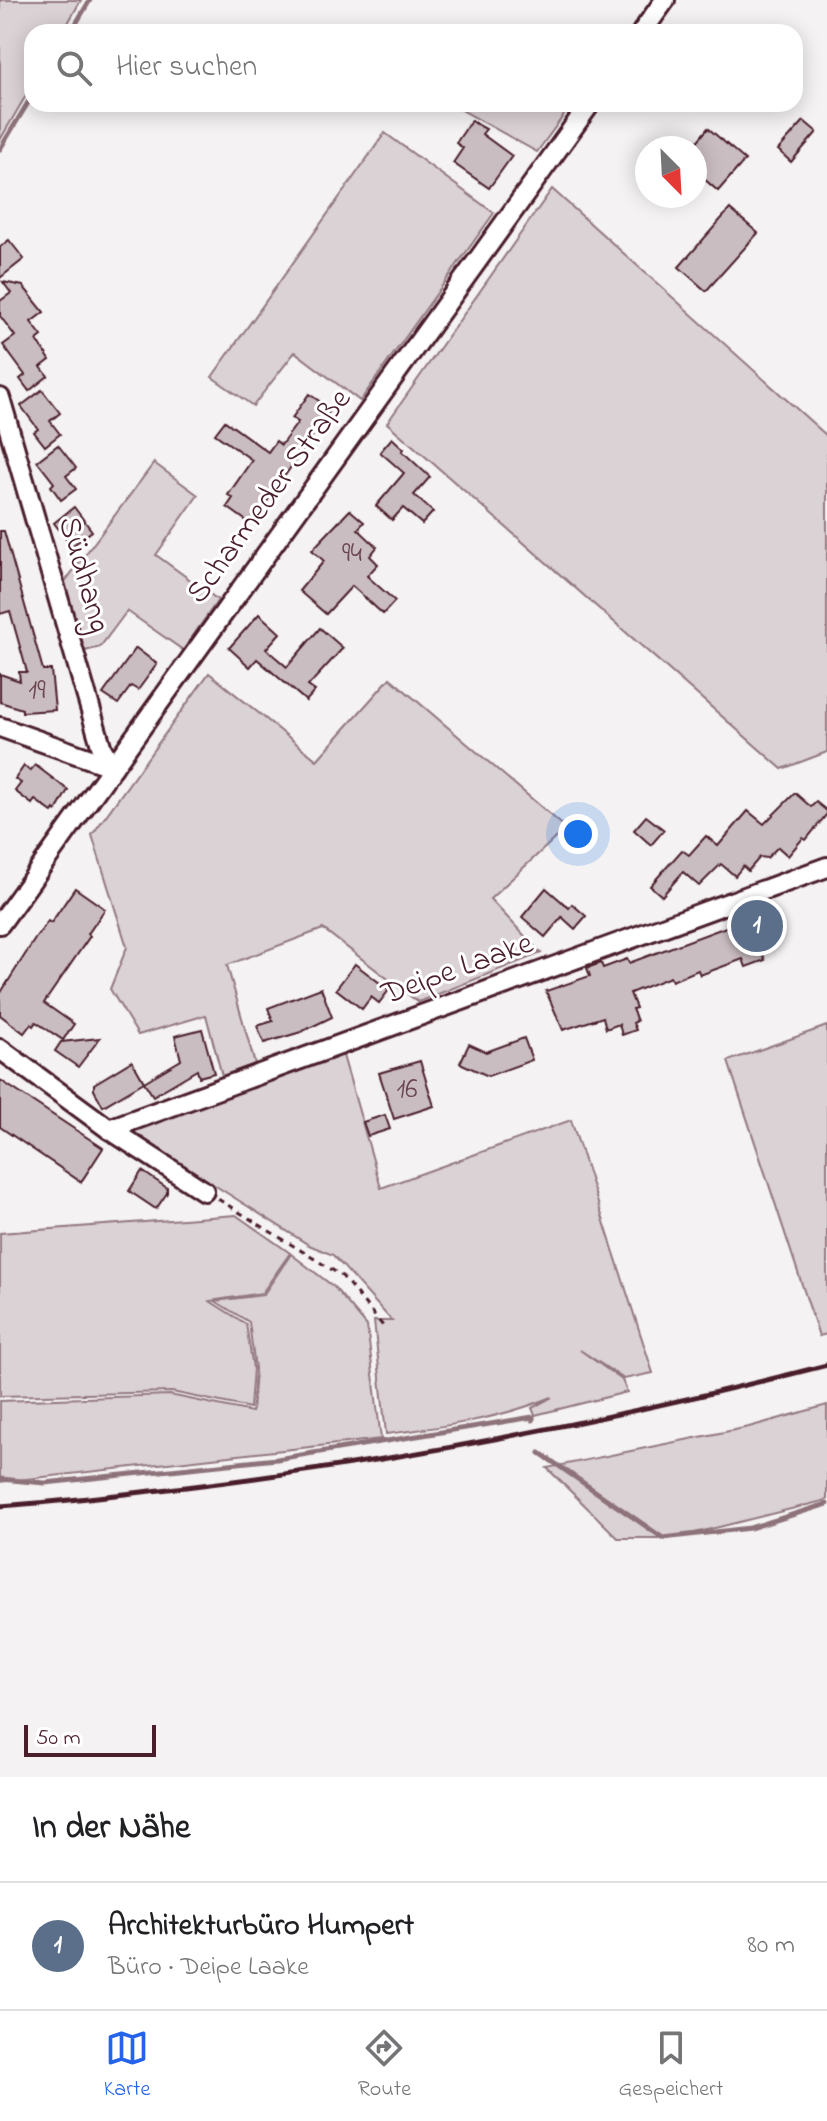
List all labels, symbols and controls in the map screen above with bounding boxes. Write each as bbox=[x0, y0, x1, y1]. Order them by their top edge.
search box bbox=[24, 24, 803, 112]
icon: search bbox=[52, 46, 96, 90]
text: Hier suchen bbox=[116, 46, 257, 90]
north arrow bbox=[635, 136, 707, 208]
street label: Scharmeder Straße bbox=[176, 379, 365, 614]
street label: Südhang bbox=[44, 511, 122, 639]
house number: 94 bbox=[342, 534, 362, 575]
house number: 19 bbox=[28, 671, 46, 712]
your location bbox=[558, 814, 598, 854]
pin: 1 bbox=[731, 896, 783, 956]
street label: Deipe Laake bbox=[375, 921, 541, 1019]
house number: 16 bbox=[396, 1070, 418, 1111]
scale bar bbox=[24, 1721, 156, 1757]
text: 50 m bbox=[36, 1723, 81, 1755]
text: In der Nähe bbox=[32, 1804, 190, 1854]
text: Architekturbüro Humpert bbox=[108, 1905, 414, 1949]
text: 1 bbox=[54, 1927, 62, 1965]
text: 80 m bbox=[747, 1927, 795, 1965]
text: Büro · Deipe Laake bbox=[108, 1949, 309, 1987]
tab: Karte bbox=[104, 2026, 150, 2106]
tab: Route bbox=[358, 2026, 411, 2106]
tab: Gespeichert bbox=[618, 2026, 723, 2106]

